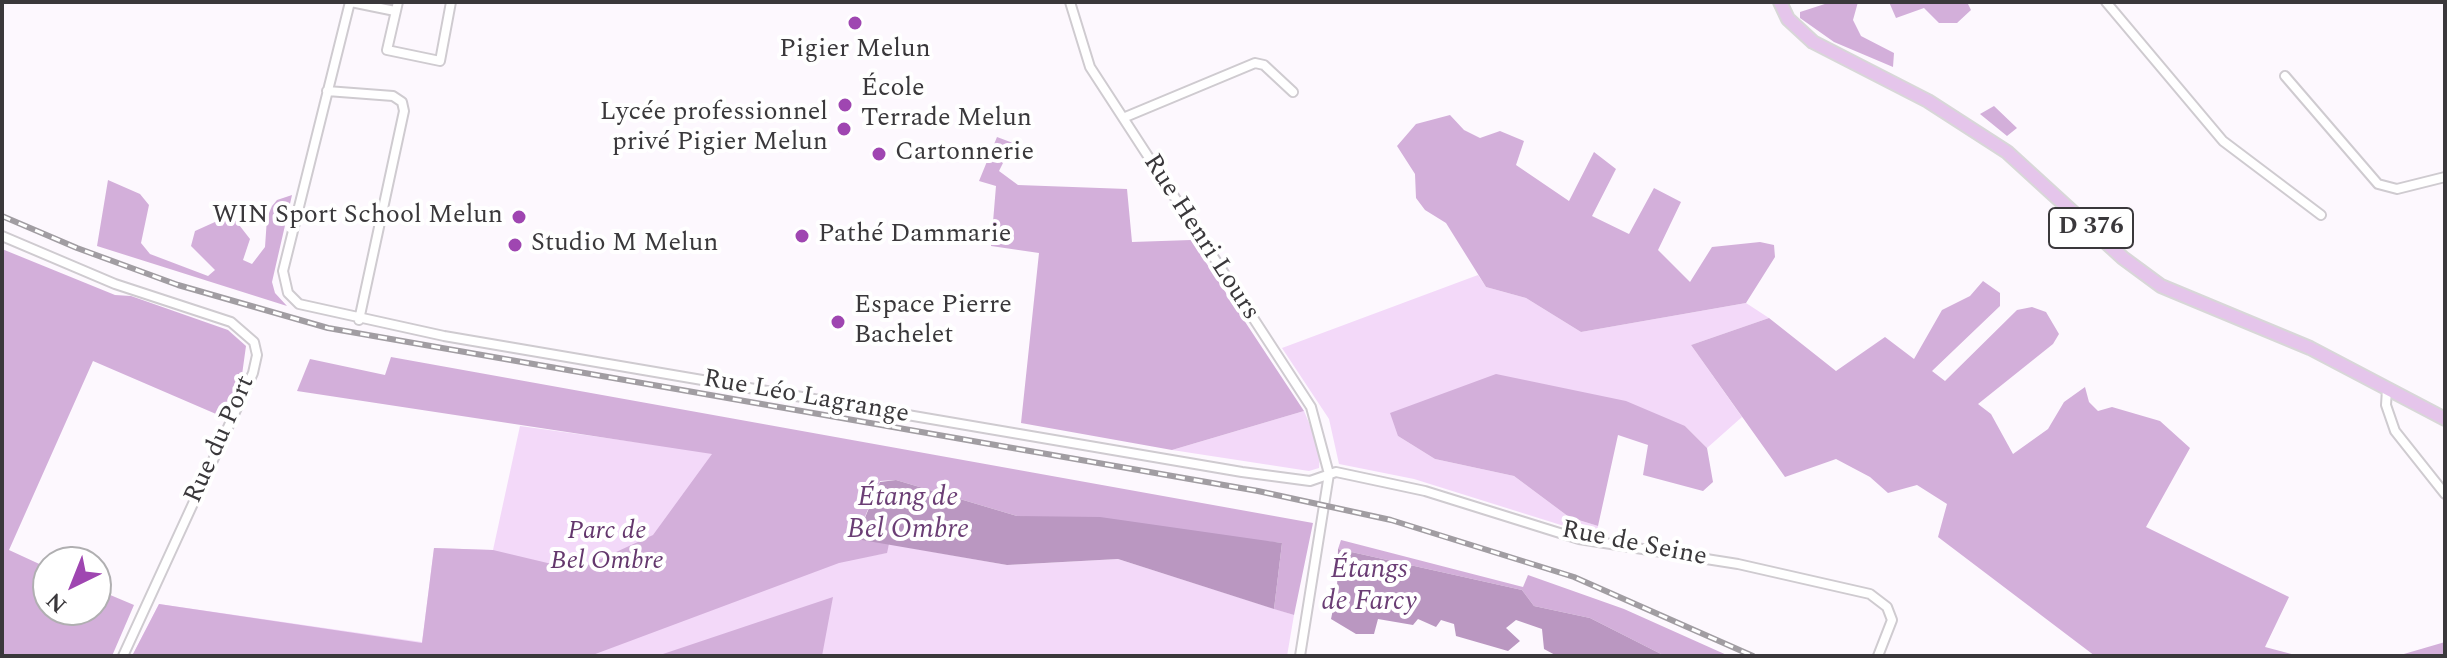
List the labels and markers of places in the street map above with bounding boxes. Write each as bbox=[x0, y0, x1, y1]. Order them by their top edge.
marker: Pigier Melun bbox=[846, 14, 864, 32]
place label: Pigier Melun bbox=[779, 35, 931, 67]
place label: École Terrade Melun bbox=[861, 74, 1032, 136]
marker: École Terrade Melun bbox=[836, 96, 854, 114]
place label: Lycée professionnel privé Pigier Melun bbox=[600, 98, 828, 160]
marker: Lycée professionnel privé Pigier Melun bbox=[835, 120, 853, 138]
place label: Cartonnerie bbox=[895, 138, 1034, 170]
marker: Cartonnerie bbox=[870, 145, 888, 163]
place label: WIN Sport School Melun bbox=[212, 201, 503, 233]
marker: WIN Sport School Melun bbox=[510, 208, 528, 226]
place label: Pathé Dammarie bbox=[818, 220, 1011, 252]
marker: Pathé Dammarie bbox=[793, 227, 811, 245]
place label: Studio M Melun bbox=[531, 229, 718, 261]
marker: Studio M Melun bbox=[506, 236, 524, 254]
place label: Espace Pierre Bachelet bbox=[854, 291, 1012, 352]
marker: Espace Pierre Bachelet bbox=[829, 313, 847, 331]

